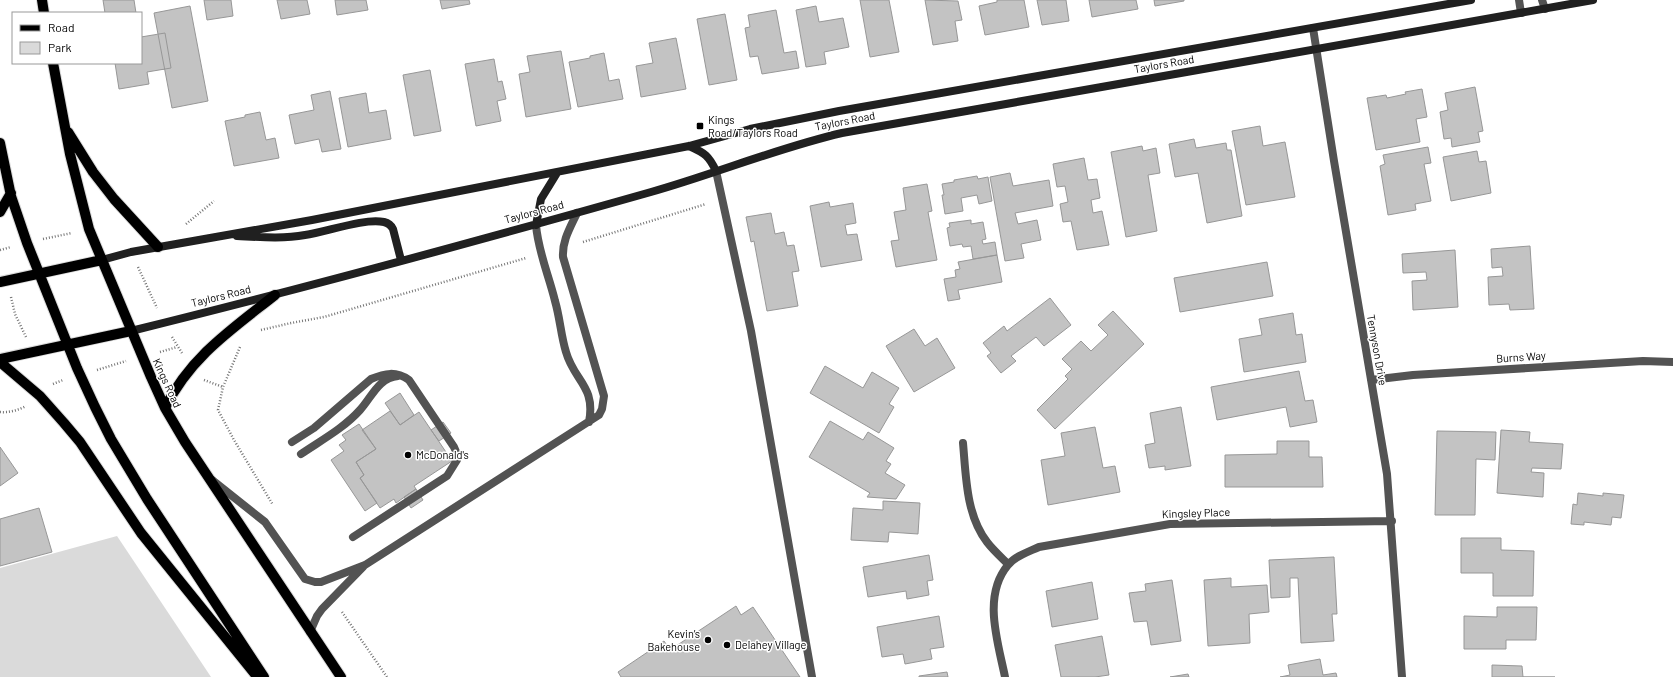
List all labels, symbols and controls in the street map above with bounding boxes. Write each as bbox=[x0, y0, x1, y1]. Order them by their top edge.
legend bbox=[12, 12, 142, 64]
text: Road bbox=[48, 20, 75, 34]
text: Park bbox=[48, 40, 72, 54]
street label: Taylors Road bbox=[1133, 52, 1195, 75]
street label: Taylors Road bbox=[814, 108, 876, 133]
place label: Kings Road/Taylors Road bbox=[708, 113, 798, 139]
marker: Kings Road/Taylors Road bbox=[695, 121, 705, 131]
street label: Taylors Road bbox=[503, 197, 565, 226]
street label: Taylors Road bbox=[190, 282, 252, 309]
street label: Tennyson Drive bbox=[1365, 313, 1390, 387]
street label: Burns Way bbox=[1496, 348, 1546, 365]
street label: Kings Road bbox=[150, 356, 185, 410]
place label: McDonald's bbox=[416, 448, 469, 461]
marker: McDonald's bbox=[403, 450, 413, 460]
street label: Kingsley Place bbox=[1162, 505, 1230, 520]
place label: Kevin’s Bakehouse bbox=[647, 627, 700, 653]
marker: Kevin’s Bakehouse bbox=[703, 635, 713, 645]
place label: Delahey Village bbox=[735, 638, 807, 651]
marker: Delahey Village bbox=[722, 640, 732, 650]

